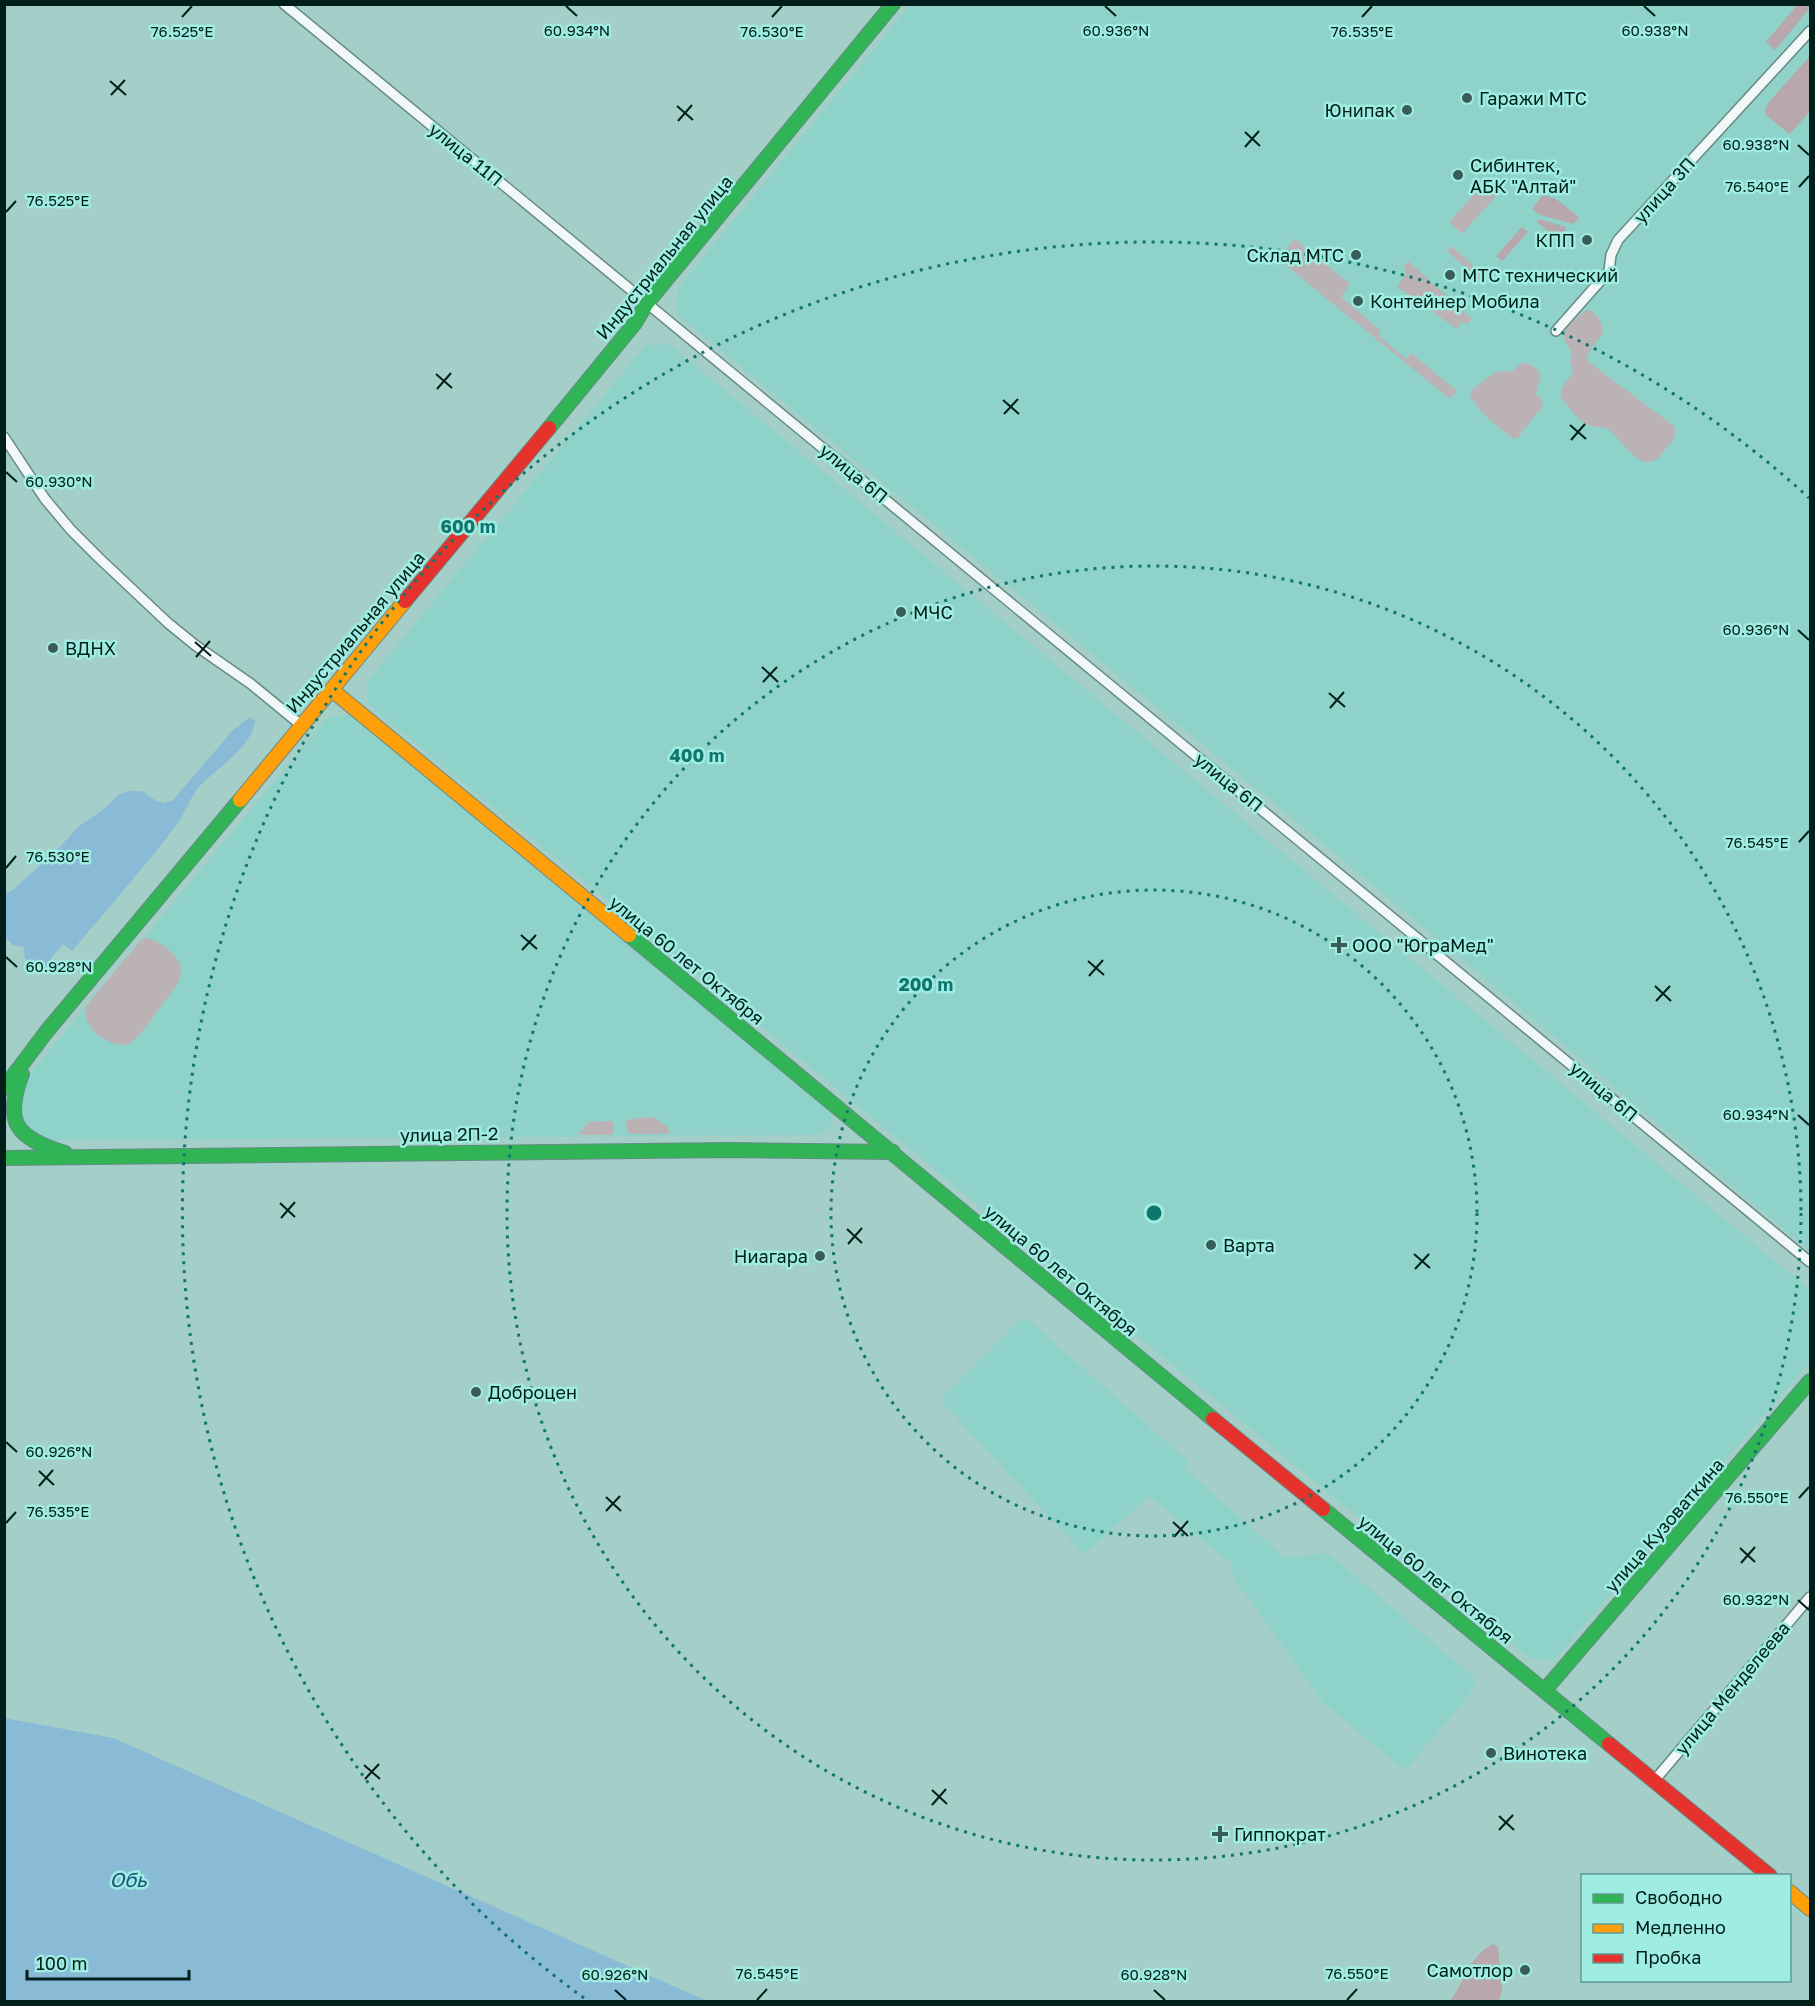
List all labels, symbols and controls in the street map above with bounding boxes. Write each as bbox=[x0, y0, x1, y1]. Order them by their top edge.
text: 60.934°N bbox=[544, 21, 610, 39]
text: 60.936°N bbox=[1082, 21, 1150, 39]
text: 60.938°N bbox=[1621, 21, 1689, 39]
text: 76.525°E bbox=[151, 22, 213, 40]
text: 76.530°E bbox=[740, 22, 804, 40]
text: 76.535°E bbox=[1331, 22, 1393, 40]
place label: Гаражи МТС bbox=[1479, 87, 1587, 109]
marker: Гаражи МТС bbox=[1460, 91, 1474, 105]
place label: Юнипак bbox=[1325, 99, 1395, 121]
marker: Юнипак bbox=[1400, 103, 1414, 117]
street label: улица 11П bbox=[425, 118, 507, 190]
text: 60.938°N bbox=[1722, 135, 1790, 153]
street label: улица 3П bbox=[1629, 152, 1699, 228]
place label: Сибинтек, АБК "Алтай" bbox=[1470, 154, 1576, 197]
marker: Сибинтек, АБК "Алтай" bbox=[1451, 168, 1465, 182]
street label: Индустриальная улица bbox=[591, 171, 737, 343]
text: 76.540°E bbox=[1725, 177, 1789, 195]
text: 76.525°E bbox=[27, 191, 89, 209]
place label: КПП bbox=[1535, 229, 1575, 251]
marker: КПП bbox=[1580, 233, 1594, 247]
place label: Склад МТС bbox=[1246, 244, 1344, 266]
marker: Склад МТС bbox=[1349, 248, 1363, 262]
place label: МТС технический bbox=[1462, 264, 1618, 286]
marker: МТС технический bbox=[1443, 268, 1457, 282]
place label: Контейнер Мобила bbox=[1370, 290, 1540, 312]
marker: Контейнер Мобила bbox=[1351, 294, 1365, 308]
street label: улица 6П bbox=[815, 439, 893, 507]
text: 60.930°N bbox=[25, 472, 93, 490]
text: 600 m bbox=[440, 515, 496, 537]
street label: Индустриальная улица bbox=[281, 547, 429, 717]
place label: МЧС bbox=[913, 601, 953, 623]
marker: МЧС bbox=[894, 605, 908, 619]
text: 60.936°N bbox=[1722, 620, 1790, 638]
place label: ВДНХ bbox=[65, 637, 116, 659]
marker: ВДНХ bbox=[46, 641, 60, 655]
text: 400 m bbox=[670, 744, 724, 766]
street label: улица 6П bbox=[1190, 748, 1268, 816]
text: 76.545°E bbox=[1725, 833, 1789, 851]
text: 76.530°E bbox=[26, 847, 90, 865]
street label: улица 60 лет Октября bbox=[605, 891, 769, 1029]
place label: ООО "ЮграМед" bbox=[1352, 934, 1494, 956]
marker: ООО "ЮграМед" bbox=[1330, 936, 1348, 954]
text: 60.928°N bbox=[25, 957, 93, 975]
text: 200 m bbox=[899, 973, 953, 995]
street label: улица 6П bbox=[1566, 1056, 1642, 1126]
text: 60.934°N bbox=[1723, 1105, 1789, 1123]
street label: улица 2П-2 bbox=[400, 1122, 498, 1146]
street label: улица 60 лет Октября bbox=[980, 1200, 1142, 1340]
centre of rings bbox=[1144, 1203, 1164, 1223]
place label: Варта bbox=[1223, 1234, 1275, 1256]
marker: Варта bbox=[1204, 1238, 1218, 1252]
place label: Ниагара bbox=[734, 1245, 808, 1267]
marker: Ниагара bbox=[813, 1249, 827, 1263]
place label: Доброцен bbox=[488, 1381, 577, 1403]
marker: Доброцен bbox=[469, 1385, 483, 1399]
text: 60.926°N bbox=[26, 1442, 92, 1460]
street label: улица Кузоваткина bbox=[1600, 1453, 1728, 1597]
text: 76.550°E bbox=[1725, 1488, 1789, 1506]
text: 76.535°E bbox=[27, 1502, 89, 1520]
street label: улица 60 лет Октября bbox=[1354, 1510, 1518, 1648]
text: 60.932°N bbox=[1723, 1590, 1789, 1608]
street label: улица Менделеева bbox=[1670, 1617, 1794, 1759]
place label: Винотека bbox=[1503, 1742, 1587, 1764]
marker: Винотека bbox=[1484, 1746, 1498, 1760]
place label: Гиппократ bbox=[1234, 1823, 1326, 1845]
marker: Гиппократ bbox=[1211, 1825, 1229, 1843]
water label: Обь bbox=[109, 1867, 148, 1891]
legend bbox=[1581, 1874, 1791, 1982]
text: Свободно bbox=[1635, 1886, 1722, 1908]
text: Медленно bbox=[1635, 1916, 1726, 1938]
scale bar bbox=[27, 1943, 189, 1981]
text: Пробка bbox=[1635, 1946, 1701, 1968]
text: 100 m bbox=[36, 1952, 87, 1974]
place label: Самотлор bbox=[1427, 1959, 1513, 1981]
marker: Самотлор bbox=[1518, 1963, 1532, 1977]
text: 76.545°E bbox=[735, 1964, 799, 1982]
text: 76.550°E bbox=[1325, 1964, 1389, 1982]
text: 60.926°N bbox=[582, 1965, 648, 1983]
text: 60.928°N bbox=[1120, 1965, 1188, 1983]

